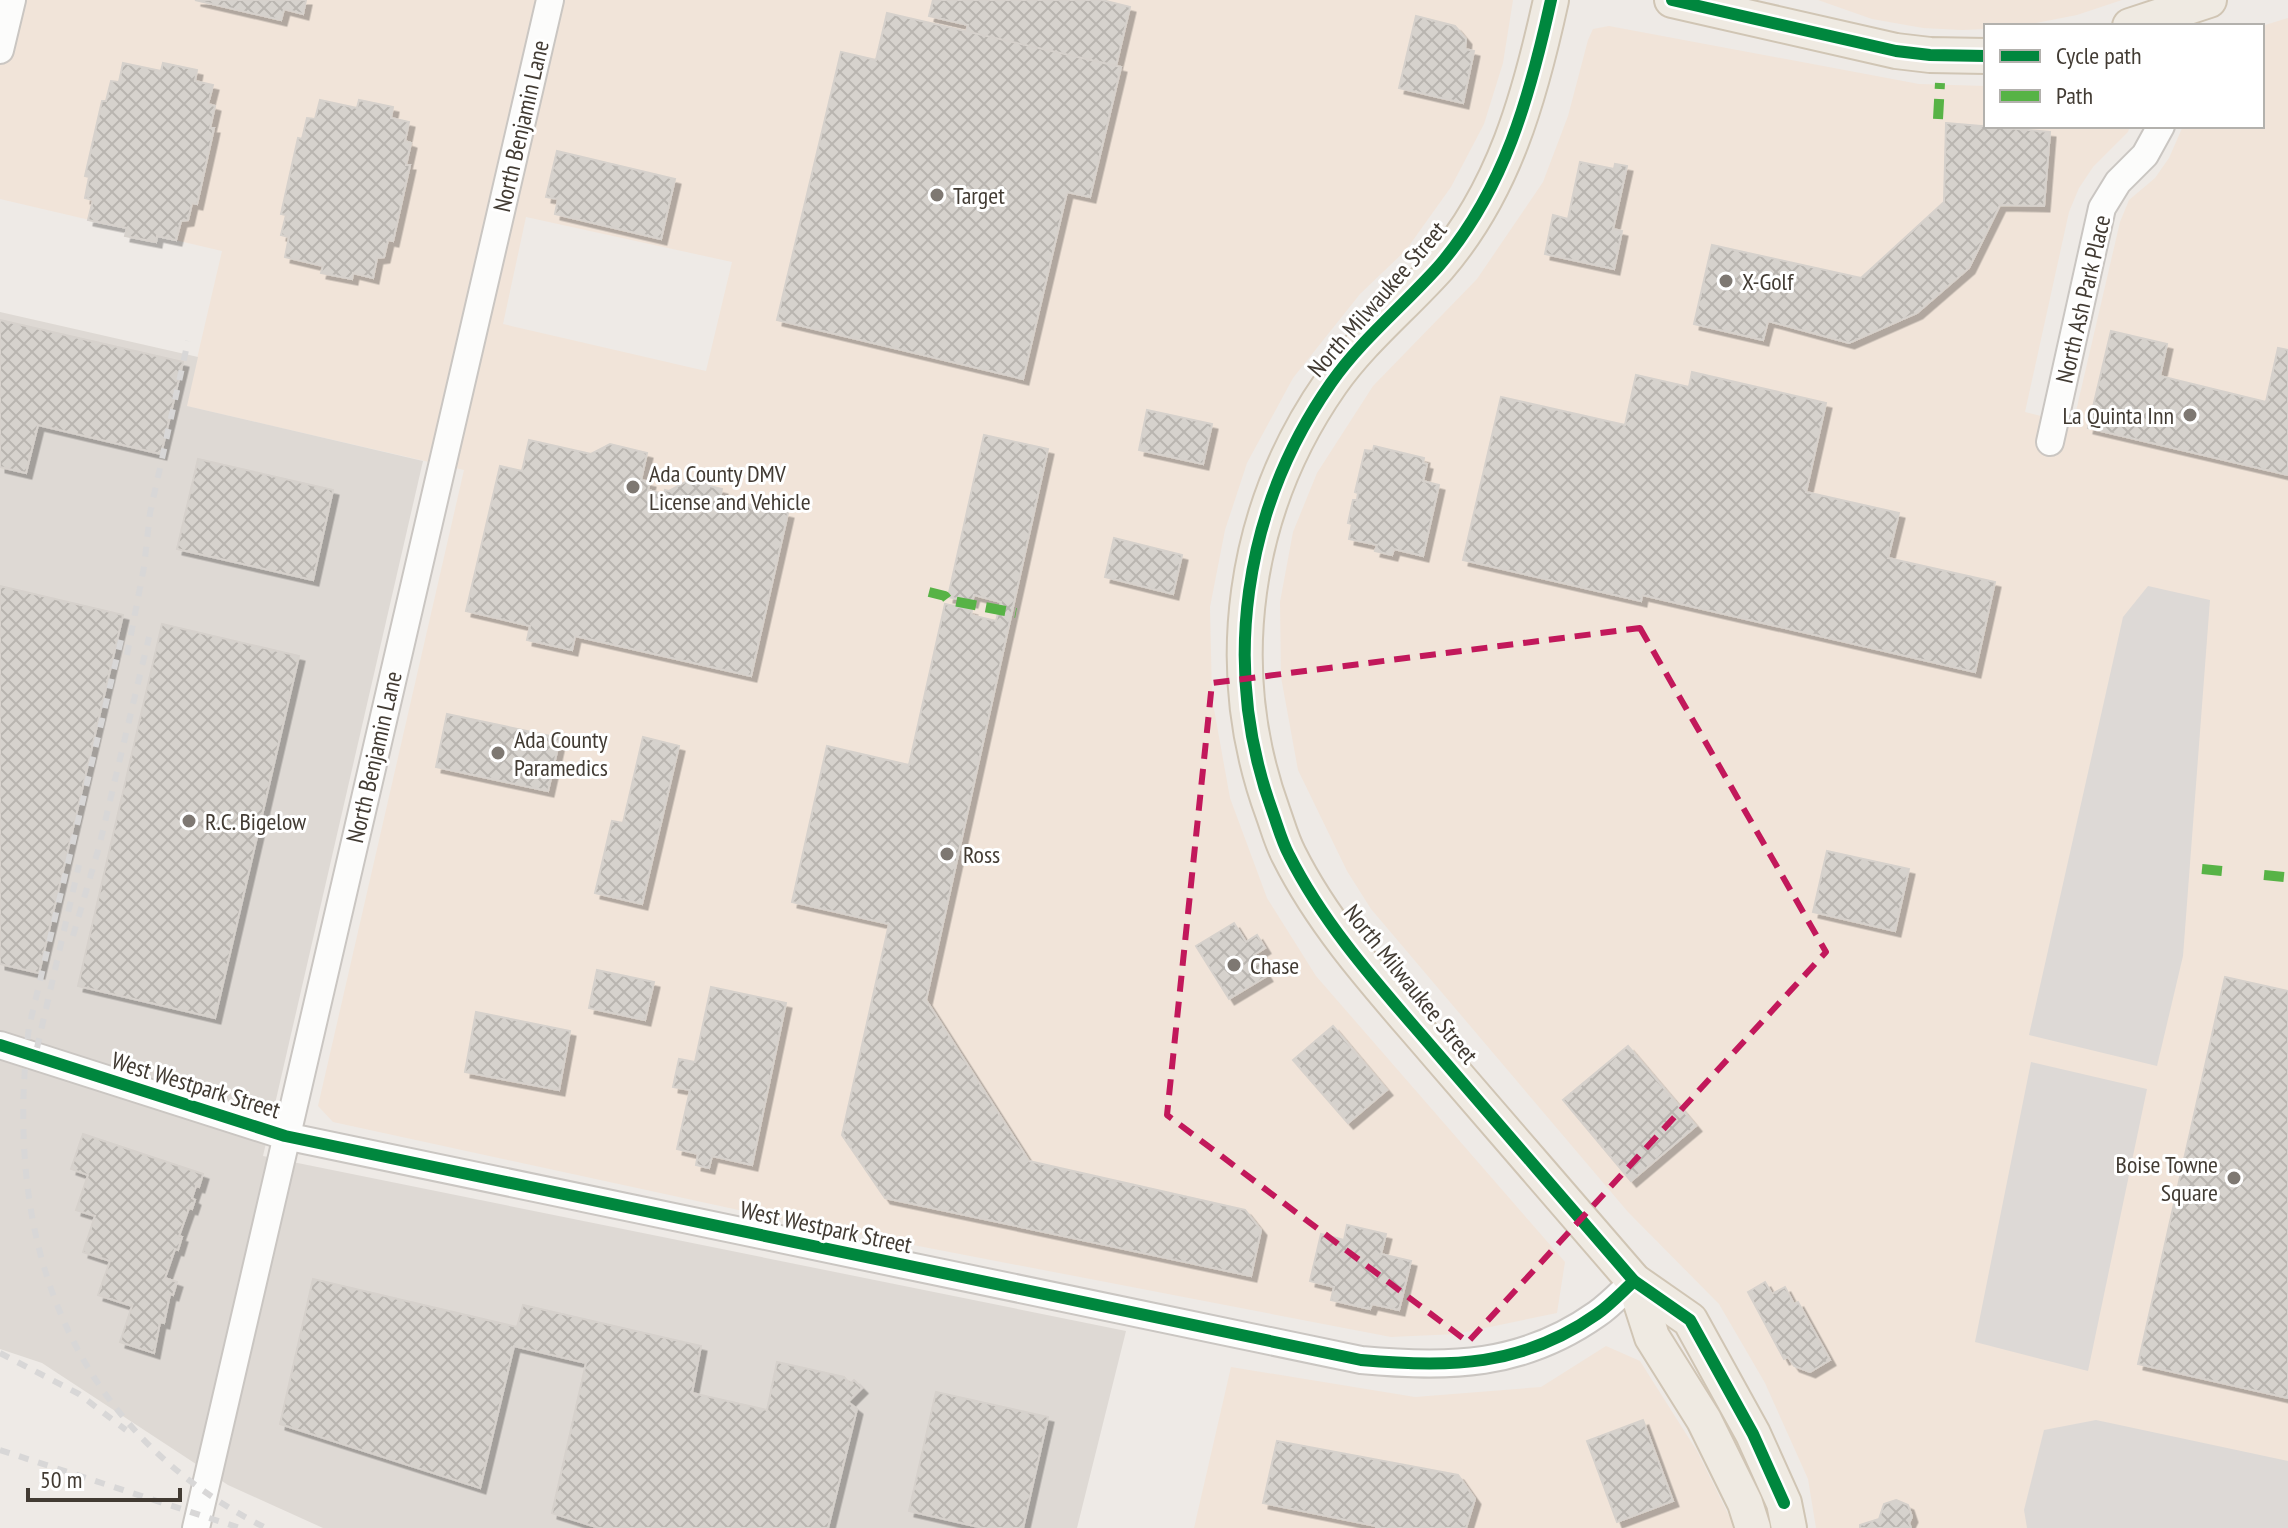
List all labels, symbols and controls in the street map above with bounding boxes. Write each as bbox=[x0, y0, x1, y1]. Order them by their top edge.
legend bbox=[1984, 24, 2264, 128]
street label: North Benjamin Lane bbox=[486, 37, 556, 215]
text: Cycle path bbox=[2056, 40, 2142, 71]
text: Path bbox=[2056, 80, 2093, 111]
place label: Target bbox=[953, 180, 1005, 211]
marker: Target bbox=[928, 186, 946, 204]
street label: North Ash Park Place bbox=[2049, 212, 2117, 386]
street label: North Milwaukee Street bbox=[1301, 214, 1453, 383]
place label: X-Golf bbox=[1742, 266, 1794, 297]
marker: X-Golf bbox=[1717, 272, 1735, 290]
place label: La Quinta Inn bbox=[2062, 400, 2174, 431]
marker: La Quinta Inn bbox=[2181, 406, 2199, 424]
place label: Ada County DMV License and Vehicle bbox=[649, 458, 811, 517]
marker: Ada County DMV License and Vehicle bbox=[624, 478, 642, 496]
street label: North Benjamin Lane bbox=[339, 668, 409, 846]
place label: Ada County Paramedics bbox=[514, 724, 608, 783]
marker: Ada County Paramedics bbox=[489, 744, 507, 762]
place label: R.C. Bigelow bbox=[205, 806, 307, 837]
marker: R.C. Bigelow bbox=[180, 812, 198, 830]
place label: Ross bbox=[963, 839, 1000, 870]
marker: Ross bbox=[938, 845, 956, 863]
street label: North Milwaukee Street bbox=[1337, 898, 1485, 1070]
place label: Chase bbox=[1250, 950, 1299, 981]
marker: Chase bbox=[1225, 956, 1243, 974]
street label: West Westpark Street bbox=[108, 1045, 284, 1125]
place label: Boise Towne Square bbox=[2116, 1149, 2218, 1208]
marker: Boise Towne Square bbox=[2225, 1169, 2243, 1187]
street label: West Westpark Street bbox=[737, 1194, 915, 1260]
scale bar bbox=[28, 1452, 180, 1502]
text: 50 m bbox=[40, 1464, 82, 1495]

